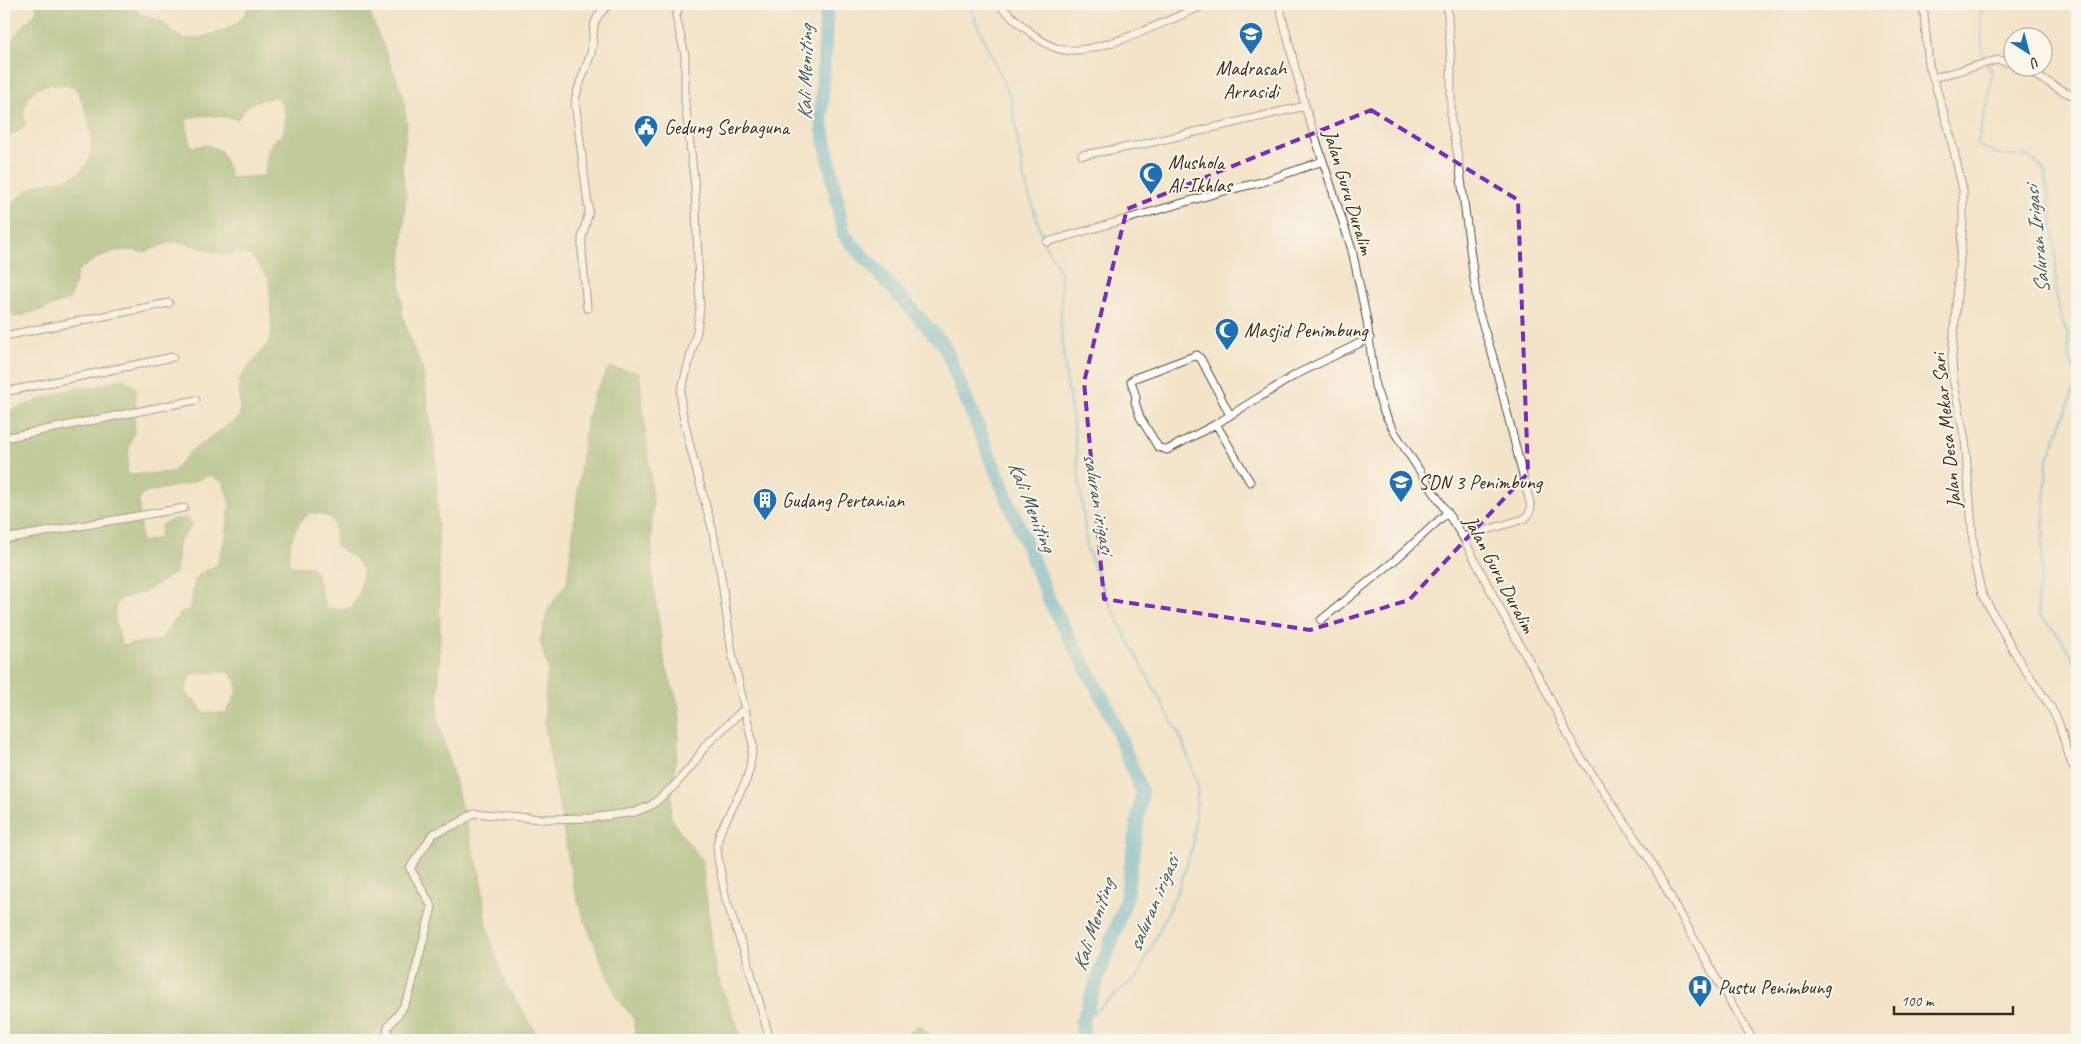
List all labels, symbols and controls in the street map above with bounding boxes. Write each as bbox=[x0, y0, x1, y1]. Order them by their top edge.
school or university icon: Madrasah Arrasidi bbox=[1238, 21, 1264, 55]
water label: Kali Meniting bbox=[791, 22, 819, 120]
north arrow bbox=[2004, 28, 2054, 78]
text: U bbox=[2025, 53, 2043, 73]
place label: Madrasah Arrasidi bbox=[1216, 56, 1288, 104]
public building icon: Gedung Serbaguna bbox=[633, 114, 659, 148]
place label: Gedung Serbaguna bbox=[664, 115, 791, 140]
street label: Jalan Guru Duralim bbox=[1317, 126, 1380, 258]
place label: Mushola Al-Ikhlas bbox=[1168, 150, 1234, 198]
mosque icon: Mushola Al-Ikhlas bbox=[1138, 161, 1164, 195]
water label: Saluran Irigasi bbox=[2018, 180, 2056, 295]
mosque icon: Masjid Penimbung bbox=[1214, 317, 1240, 351]
place label: Masjid Penimbung bbox=[1244, 318, 1369, 343]
street label: Jalan Desa Mekar Sari bbox=[1926, 350, 1967, 511]
water label: saluran irigasi bbox=[1077, 451, 1121, 560]
water label: Kali Meniting bbox=[1002, 457, 1063, 558]
school or university icon: SDN 3 Penimbung bbox=[1388, 469, 1414, 503]
place label: SDN 3 Penimbung bbox=[1418, 470, 1544, 495]
building icon: Gudang Pertanian bbox=[752, 487, 778, 521]
place label: Gudang Pertanian bbox=[782, 488, 905, 513]
street label: Jalan Guru Duralim bbox=[1458, 510, 1541, 638]
water label: saluran irigasi bbox=[1121, 848, 1187, 956]
water label: Kali Meniting bbox=[1066, 873, 1121, 974]
hospital icon: Pustu Penimbung bbox=[1687, 974, 1713, 1008]
place label: Pustu Penimbung bbox=[1718, 975, 1832, 1000]
scale bar bbox=[1894, 984, 2012, 1016]
text: 100 m bbox=[1901, 992, 1935, 1011]

